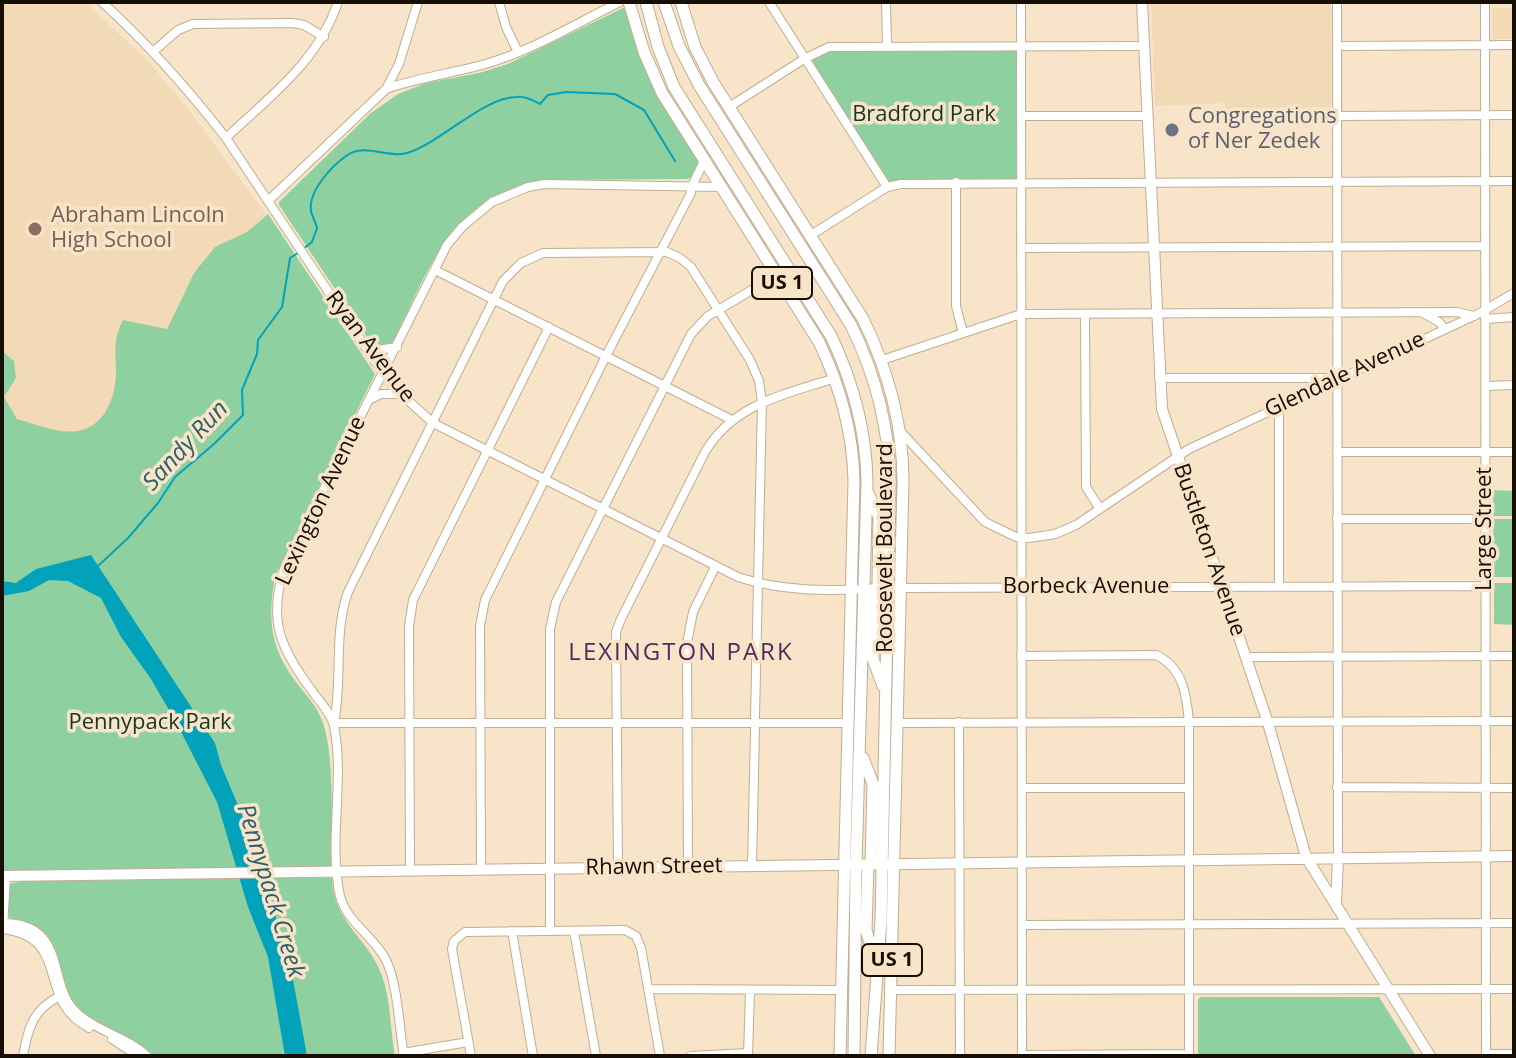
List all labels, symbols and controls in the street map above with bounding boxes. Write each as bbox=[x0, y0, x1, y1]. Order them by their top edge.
park label: Bradford Park bbox=[852, 102, 996, 128]
place label: Congregations of Ner Zedek bbox=[1188, 104, 1337, 156]
marker: Congregations of Ner Zedek bbox=[1163, 121, 1181, 139]
place label: Abraham Lincoln High School bbox=[51, 203, 225, 254]
marker: Abraham Lincoln High School bbox=[26, 220, 44, 238]
road number: US 1 bbox=[752, 267, 812, 299]
street label: Ryan Avenue bbox=[320, 286, 420, 408]
street label: Glendale Avenue bbox=[1261, 326, 1429, 424]
water label: Sandy Run bbox=[137, 395, 235, 497]
street label: Lexington Avenue bbox=[270, 412, 372, 590]
street label: Roosevelt Boulevard bbox=[873, 443, 899, 653]
street label: Bustleton Avenue bbox=[1167, 460, 1251, 640]
street label: Large Street bbox=[1472, 467, 1498, 591]
street label: Borbeck Avenue bbox=[1003, 574, 1169, 600]
district label: LEXINGTON PARK bbox=[568, 639, 794, 667]
park label: Pennypack Park bbox=[68, 710, 232, 736]
water label: Pennypack Creek bbox=[230, 801, 310, 981]
street label: Rhawn Street bbox=[585, 853, 723, 881]
road number: US 1 bbox=[862, 944, 922, 976]

